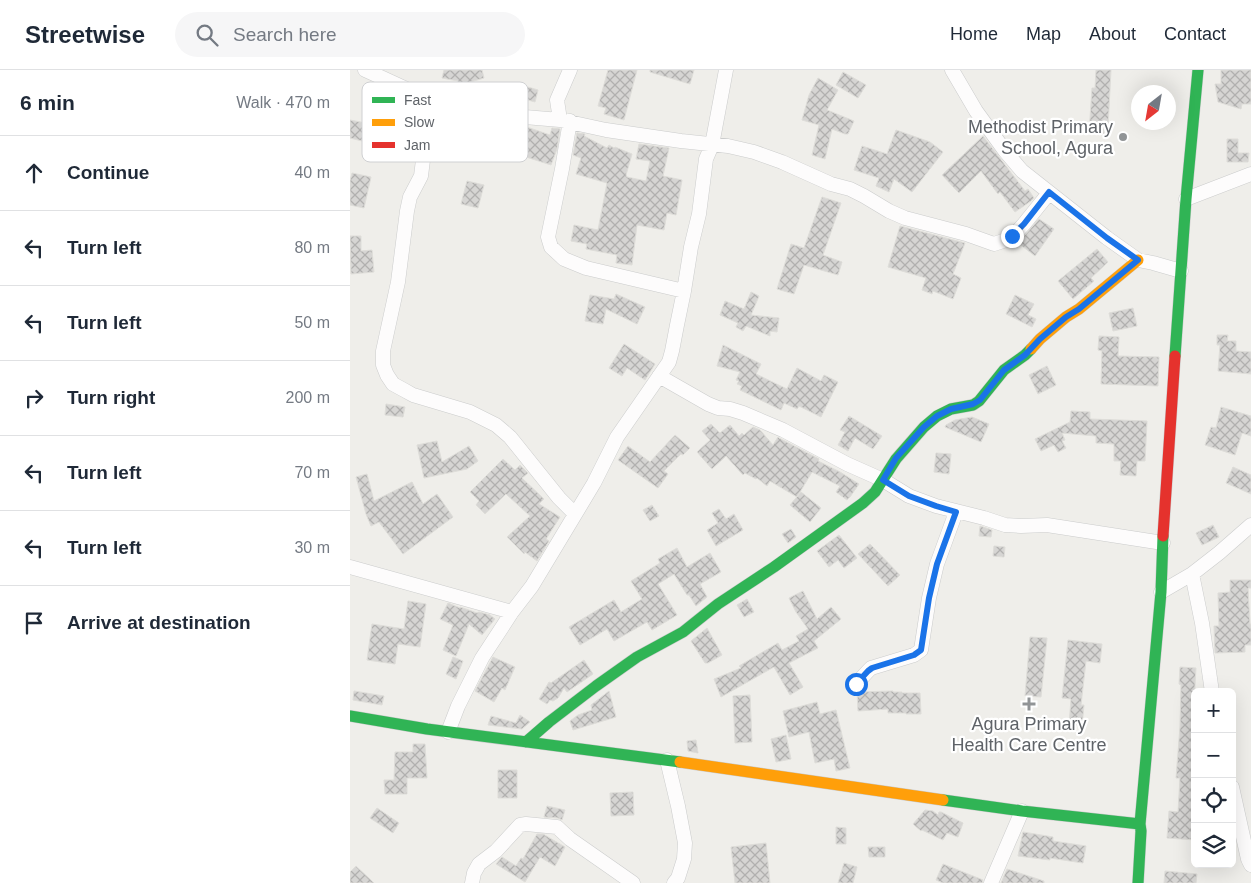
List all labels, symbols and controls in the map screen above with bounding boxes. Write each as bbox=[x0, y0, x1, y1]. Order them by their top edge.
search box bbox=[175, 12, 525, 57]
text: Streetwise bbox=[25, 21, 145, 48]
icon: search bbox=[193, 21, 221, 49]
text: Search here bbox=[233, 24, 337, 45]
text: Home bbox=[950, 24, 998, 44]
text: Map bbox=[1026, 24, 1061, 44]
text: About bbox=[1089, 24, 1136, 44]
text: Contact bbox=[1164, 24, 1226, 44]
legend bbox=[362, 82, 528, 162]
north arrow bbox=[1131, 85, 1176, 130]
text: 6 min bbox=[20, 91, 75, 114]
text: Fast bbox=[404, 92, 431, 108]
text: Walk · 470 m bbox=[236, 94, 330, 111]
text: Slow bbox=[404, 114, 435, 130]
place label: Methodist Primary School, Agura bbox=[968, 117, 1114, 158]
marker: Methodist Primary School, Agura bbox=[1117, 131, 1129, 143]
text: Jam bbox=[404, 137, 430, 153]
icon: ahead bbox=[20, 159, 48, 187]
text: Continue bbox=[67, 162, 149, 183]
text: 40 m bbox=[294, 164, 330, 181]
route end bbox=[1001, 225, 1024, 248]
icon: left bbox=[20, 234, 48, 262]
text: Turn left bbox=[67, 237, 142, 258]
text: 80 m bbox=[294, 239, 330, 256]
icon: left bbox=[20, 309, 48, 337]
text: Turn left bbox=[67, 312, 142, 333]
text: 50 m bbox=[294, 314, 330, 331]
icon: right bbox=[20, 384, 48, 412]
text: Turn right bbox=[67, 387, 155, 408]
text: 200 m bbox=[286, 389, 330, 406]
icon: left bbox=[20, 459, 48, 487]
text: Turn left bbox=[67, 462, 142, 483]
text: 70 m bbox=[294, 464, 330, 481]
icon: left bbox=[20, 534, 48, 562]
text: Turn left bbox=[67, 537, 142, 558]
text: 30 m bbox=[294, 539, 330, 556]
icon: arrive bbox=[20, 609, 48, 637]
text: Arrive at destination bbox=[67, 612, 251, 633]
route start bbox=[845, 673, 868, 696]
map controls bbox=[1191, 688, 1236, 868]
button: + bbox=[1191, 688, 1236, 733]
marker: Agura Primary Health Care Centre bbox=[1022, 697, 1036, 711]
place label: Agura Primary Health Care Centre bbox=[951, 714, 1107, 755]
button: − bbox=[1191, 733, 1236, 778]
button: locate bbox=[1191, 778, 1236, 823]
button: layers bbox=[1191, 823, 1236, 868]

